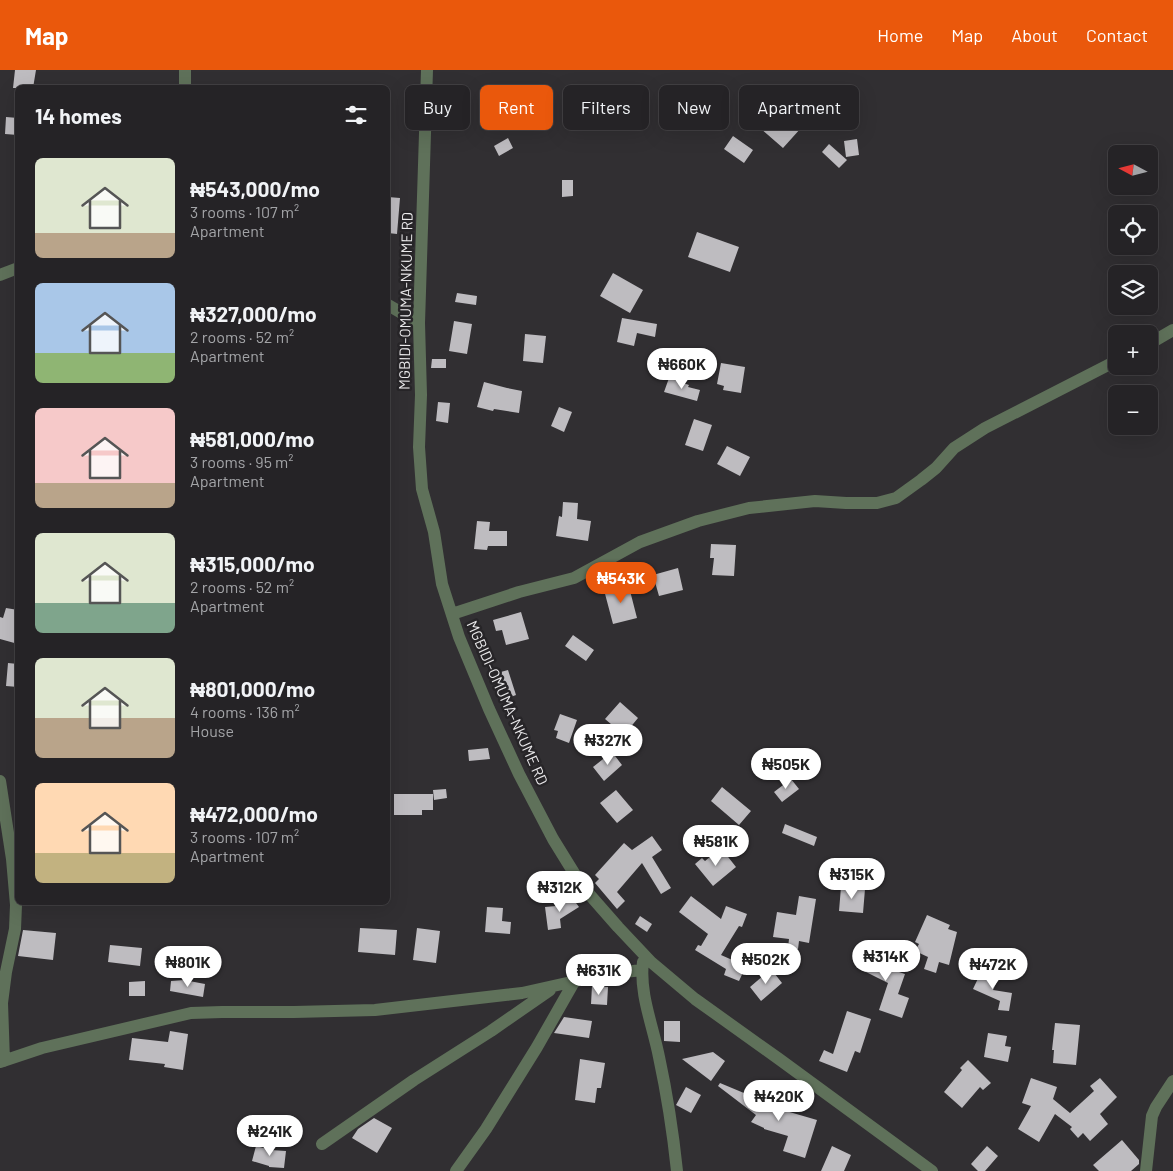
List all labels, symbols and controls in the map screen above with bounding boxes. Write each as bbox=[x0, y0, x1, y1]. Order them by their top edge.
text: Map bbox=[25, 21, 68, 50]
text: Home bbox=[877, 24, 923, 46]
text: Map bbox=[951, 24, 983, 46]
text: About bbox=[1011, 24, 1058, 46]
text: Contact bbox=[1086, 24, 1148, 46]
chip: Buy bbox=[405, 85, 470, 130]
chip: Rent bbox=[480, 85, 553, 130]
chip: Filters bbox=[563, 85, 649, 130]
chip: New bbox=[659, 85, 729, 130]
chip: Apartment bbox=[739, 85, 859, 130]
icon: filters bbox=[342, 101, 370, 129]
text: 14 homes bbox=[35, 103, 122, 128]
north arrow bbox=[1108, 145, 1158, 195]
map controls bbox=[1108, 145, 1158, 435]
text: ₦543,000/mo bbox=[190, 176, 320, 201]
icon: home bbox=[75, 178, 135, 238]
text: 3 rooms · 107 m² bbox=[190, 202, 299, 221]
button: locate bbox=[1108, 205, 1158, 255]
street label: MGBIDI-OMUMA-NKUME RD bbox=[394, 212, 416, 390]
text: Apartment bbox=[190, 221, 265, 240]
button: layers bbox=[1108, 265, 1158, 315]
text: ₦327,000/mo bbox=[190, 301, 317, 326]
icon: home bbox=[75, 303, 135, 363]
button: + bbox=[1108, 325, 1158, 375]
text: 2 rooms · 52 m² bbox=[190, 327, 294, 346]
text: Apartment bbox=[190, 346, 265, 365]
pin: ₦660K bbox=[647, 348, 717, 390]
text: ₦660K bbox=[658, 354, 706, 373]
button: − bbox=[1108, 385, 1158, 435]
text: ₦581,000/mo bbox=[190, 426, 314, 451]
icon: home bbox=[75, 428, 135, 488]
text: 3 rooms · 95 m² bbox=[190, 452, 294, 471]
text: Apartment bbox=[190, 471, 265, 490]
text: ₦315,000/mo bbox=[190, 551, 315, 576]
icon: home bbox=[75, 553, 135, 613]
pin: ₦543K bbox=[586, 562, 656, 604]
text: ₦543K bbox=[597, 568, 645, 587]
text: 2 rooms · 52 m² bbox=[190, 577, 294, 596]
text: Apartment bbox=[190, 596, 265, 615]
street label: MGBIDI-OMUMA-NKUME RD bbox=[464, 618, 552, 788]
text: ₦801,000/mo bbox=[190, 676, 315, 701]
icon: home bbox=[75, 678, 135, 738]
text: 4 rooms · 136 m² bbox=[190, 702, 300, 721]
text: House bbox=[190, 721, 234, 740]
pin: ₦327K bbox=[573, 724, 643, 766]
text: ₦327K bbox=[584, 730, 632, 749]
pin: ₦505K bbox=[751, 748, 821, 790]
text: ₦505K bbox=[762, 754, 810, 773]
text: ₦472,000/mo bbox=[190, 801, 318, 826]
icon: home bbox=[75, 803, 135, 863]
pin: ₦581K bbox=[681, 824, 751, 867]
text: 3 rooms · 107 m² bbox=[190, 827, 299, 846]
text: ₦581K bbox=[694, 831, 738, 850]
text: Apartment bbox=[190, 846, 265, 865]
pin: ₦315K bbox=[817, 858, 887, 900]
text: ₦315K bbox=[830, 864, 874, 883]
pin: ₦312K bbox=[525, 870, 595, 913]
text: ₦312K bbox=[538, 877, 582, 896]
pin: ₦314K bbox=[851, 940, 921, 982]
pin: ₦502K bbox=[731, 942, 801, 985]
pin: ₦801K bbox=[153, 946, 223, 988]
text: ₦314K bbox=[863, 946, 909, 965]
pin: ₦472K bbox=[958, 948, 1028, 990]
text: ₦502K bbox=[742, 949, 790, 968]
text: ₦801K bbox=[166, 952, 210, 971]
pin: ₦631K bbox=[564, 954, 634, 996]
text: ₦472K bbox=[970, 954, 1017, 973]
text: ₦631K bbox=[577, 960, 621, 979]
pin: ₦420K bbox=[744, 1080, 814, 1122]
text: ₦420K bbox=[754, 1086, 804, 1105]
pin: ₦241K bbox=[235, 1114, 305, 1157]
text: ₦241K bbox=[248, 1121, 292, 1140]

